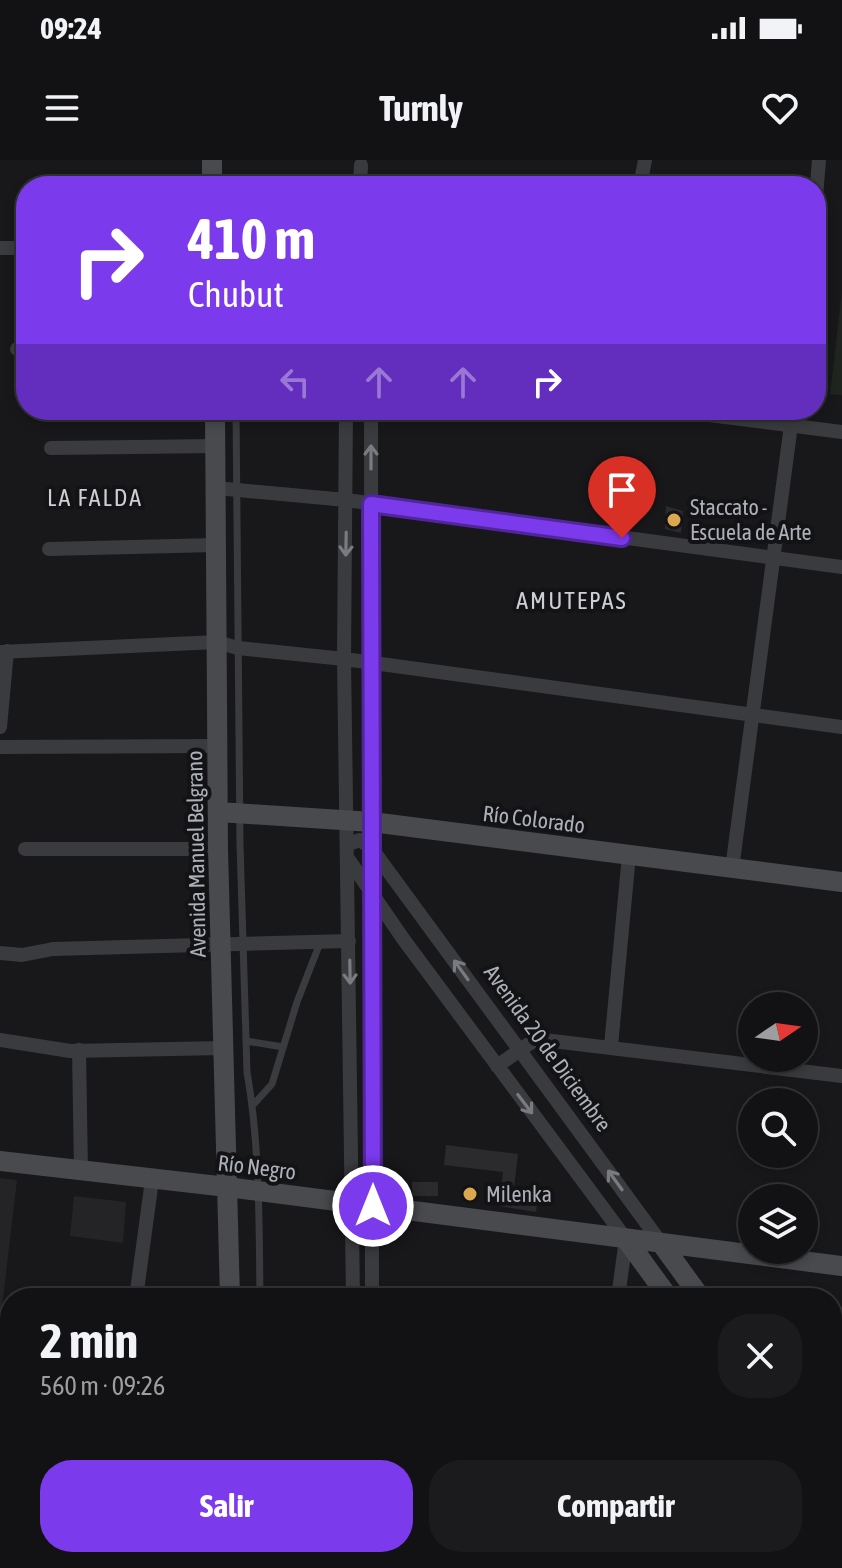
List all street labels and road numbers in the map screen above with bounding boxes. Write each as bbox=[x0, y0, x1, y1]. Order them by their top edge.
street label: Avenida Manuel Belgrano bbox=[181, 750, 211, 958]
street label: Río Colorado bbox=[481, 800, 587, 838]
street label: Avenida 20 de Diciembre bbox=[479, 960, 617, 1136]
street label: Río Negro bbox=[216, 1149, 298, 1185]

